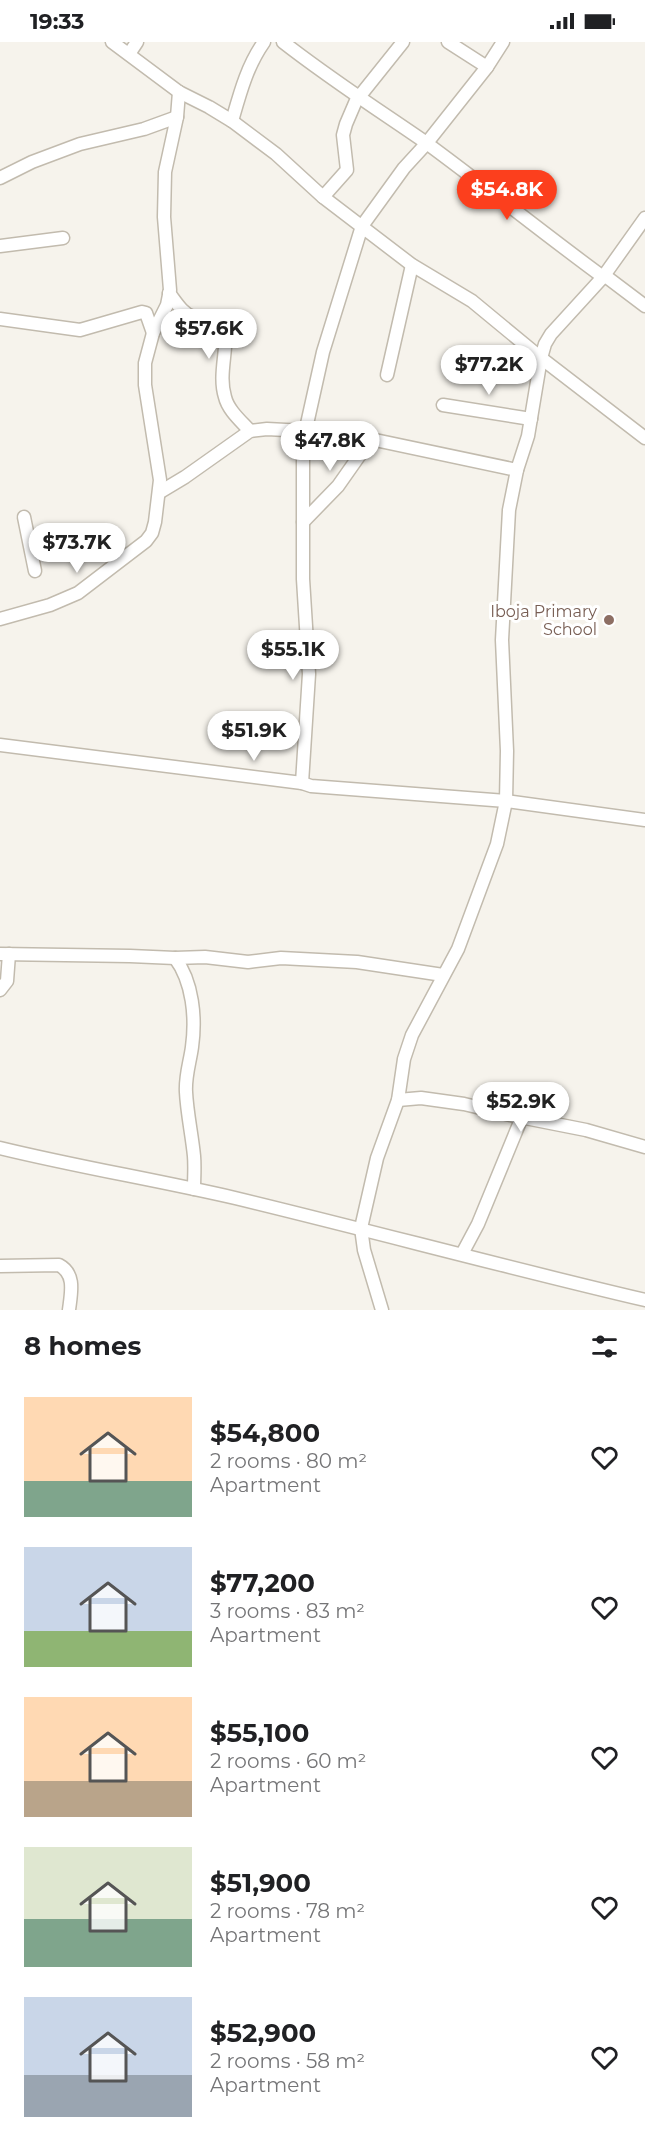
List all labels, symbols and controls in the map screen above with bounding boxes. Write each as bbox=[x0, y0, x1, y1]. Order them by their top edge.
text: 19:33 bbox=[30, 8, 84, 35]
pin: $54.8K bbox=[458, 170, 556, 221]
text: $54.8K bbox=[471, 177, 543, 201]
pin: $57.6K bbox=[160, 309, 258, 360]
text: $57.6K bbox=[175, 316, 243, 340]
pin: $77.2K bbox=[440, 345, 538, 396]
text: $77.2K bbox=[455, 352, 523, 376]
pin: $47.8K bbox=[281, 421, 379, 472]
text: $47.8K bbox=[295, 428, 365, 452]
pin: $73.7K bbox=[28, 523, 126, 574]
text: $73.7K bbox=[43, 530, 111, 554]
place label: Iboja Primary School bbox=[490, 602, 597, 639]
marker: Iboja Primary School bbox=[602, 613, 616, 627]
pin: $55.1K bbox=[244, 630, 342, 681]
text: $55.1K bbox=[261, 637, 325, 661]
pin: $51.9K bbox=[205, 711, 303, 762]
text: $51.9K bbox=[221, 718, 287, 742]
pin: $52.9K bbox=[472, 1082, 570, 1133]
text: $52.9K bbox=[486, 1089, 556, 1113]
text: 8 homes bbox=[24, 1330, 141, 1362]
icon: filters bbox=[588, 1330, 621, 1363]
text: $54,800 bbox=[210, 1417, 320, 1449]
icon: home bbox=[72, 1421, 144, 1493]
icon: heart bbox=[588, 1441, 621, 1474]
text: 2 rooms · 80 m² bbox=[210, 1449, 367, 1473]
text: Apartment bbox=[210, 1473, 321, 1497]
text: $77,200 bbox=[210, 1567, 315, 1599]
icon: home bbox=[72, 1571, 144, 1643]
icon: heart bbox=[588, 1591, 621, 1624]
text: 3 rooms · 83 m² bbox=[210, 1599, 365, 1623]
text: Apartment bbox=[210, 1623, 321, 1647]
text: $55,100 bbox=[210, 1717, 309, 1749]
icon: home bbox=[72, 1721, 144, 1793]
icon: heart bbox=[588, 1741, 621, 1774]
text: 2 rooms · 60 m² bbox=[210, 1749, 366, 1773]
text: Apartment bbox=[210, 1773, 321, 1797]
text: $51,900 bbox=[210, 1867, 311, 1899]
icon: home bbox=[72, 1871, 144, 1943]
icon: heart bbox=[588, 1891, 621, 1924]
text: 2 rooms · 78 m² bbox=[210, 1899, 365, 1923]
text: Apartment bbox=[210, 1923, 321, 1947]
text: $52,900 bbox=[210, 2017, 316, 2049]
icon: home bbox=[72, 2021, 144, 2093]
icon: heart bbox=[588, 2041, 621, 2074]
text: 2 rooms · 58 m² bbox=[210, 2049, 365, 2073]
text: Apartment bbox=[210, 2073, 321, 2097]

